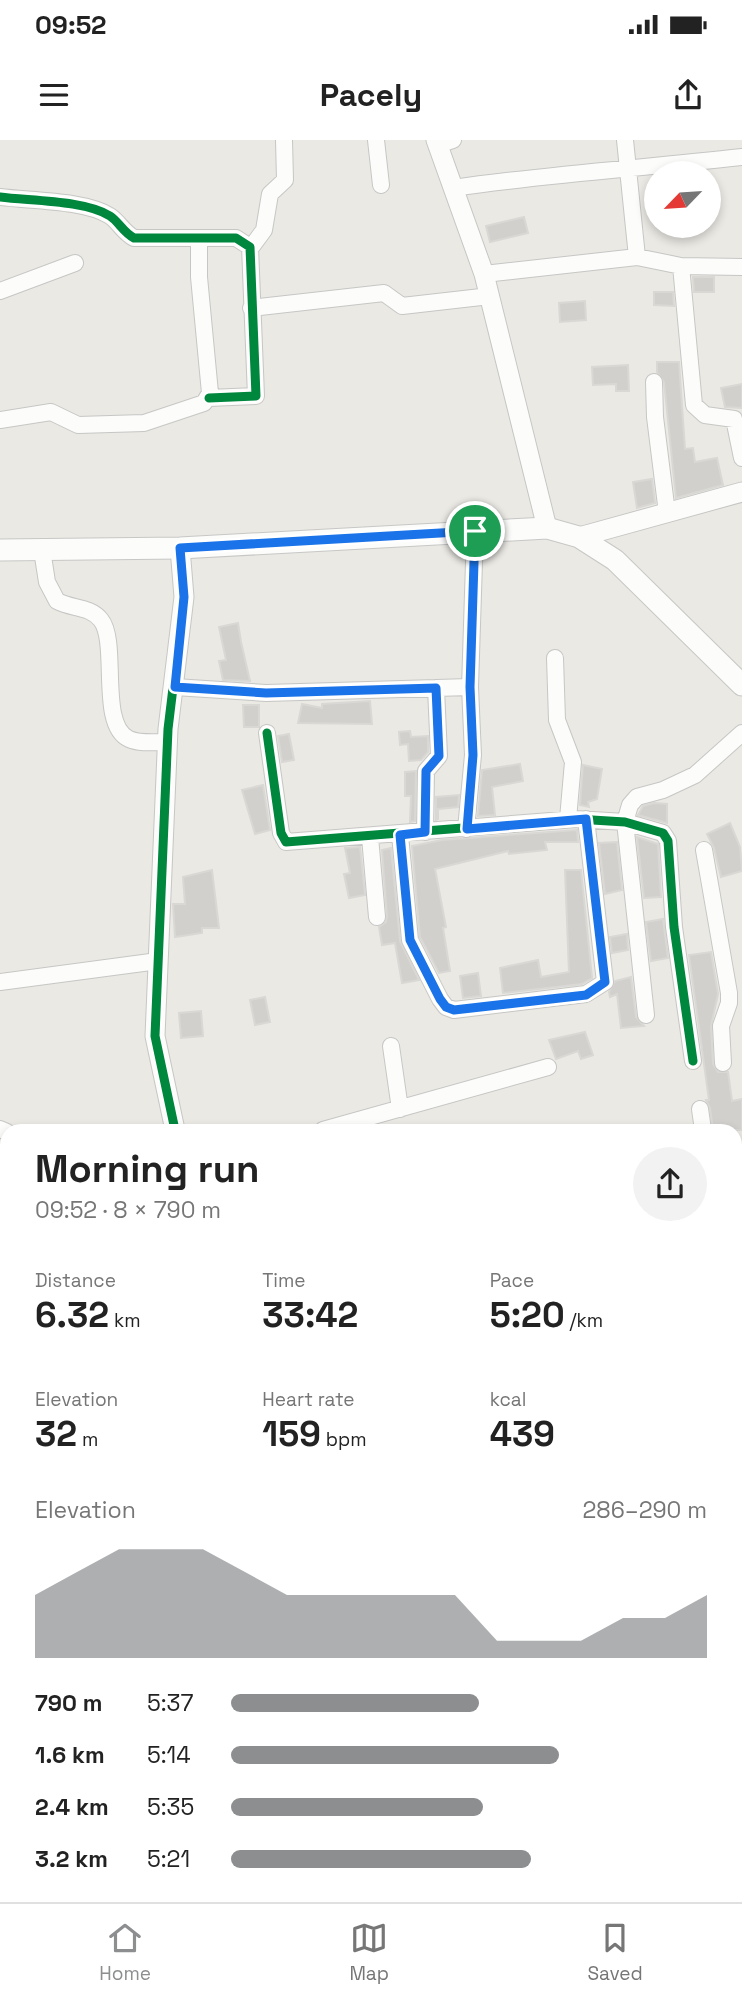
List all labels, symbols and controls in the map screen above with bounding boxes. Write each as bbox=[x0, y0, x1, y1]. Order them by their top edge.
text: 09:52 bbox=[35, 8, 107, 42]
text: Pacely bbox=[320, 75, 422, 115]
icon: menu bbox=[35, 76, 73, 114]
icon: share bbox=[669, 76, 707, 114]
north arrow bbox=[644, 161, 721, 238]
map controls bbox=[644, 161, 721, 238]
pin bbox=[445, 501, 505, 561]
icon: arrive bbox=[456, 512, 494, 550]
text: Morning run bbox=[35, 1145, 260, 1193]
button: share bbox=[633, 1147, 707, 1221]
text: 09:52 · 8 × 790 m bbox=[35, 1195, 221, 1225]
text: Distance bbox=[35, 1268, 116, 1293]
text: Time bbox=[262, 1268, 306, 1293]
text: Pace bbox=[490, 1268, 534, 1293]
text: 6.32 bbox=[35, 1293, 109, 1337]
text: 33:42 bbox=[262, 1293, 358, 1337]
text: 5:20 bbox=[490, 1293, 565, 1337]
text: km bbox=[109, 1308, 141, 1333]
text: /km bbox=[565, 1308, 603, 1333]
text: Elevation bbox=[35, 1387, 118, 1412]
text: Heart rate bbox=[262, 1387, 355, 1412]
text: kcal bbox=[490, 1387, 526, 1412]
text: 32 bbox=[35, 1412, 77, 1456]
text: 159 bbox=[262, 1412, 321, 1456]
text: 439 bbox=[490, 1412, 555, 1456]
text: m bbox=[77, 1427, 98, 1452]
text: bpm bbox=[321, 1427, 366, 1452]
text: Elevation bbox=[35, 1495, 136, 1525]
text: 286–290 m bbox=[582, 1495, 707, 1525]
text: 790 m bbox=[35, 1688, 102, 1718]
text: 5:37 bbox=[147, 1688, 193, 1718]
text: 1.6 km bbox=[35, 1740, 105, 1770]
text: 5:14 bbox=[147, 1740, 191, 1770]
text: 2.4 km bbox=[35, 1792, 109, 1822]
text: 5:35 bbox=[147, 1792, 194, 1822]
text: 3.2 km bbox=[35, 1844, 108, 1874]
text: 5:21 bbox=[147, 1844, 190, 1874]
tab: Home bbox=[99, 1919, 151, 1986]
tab: Map bbox=[349, 1919, 389, 1986]
tab: Saved bbox=[587, 1919, 643, 1986]

